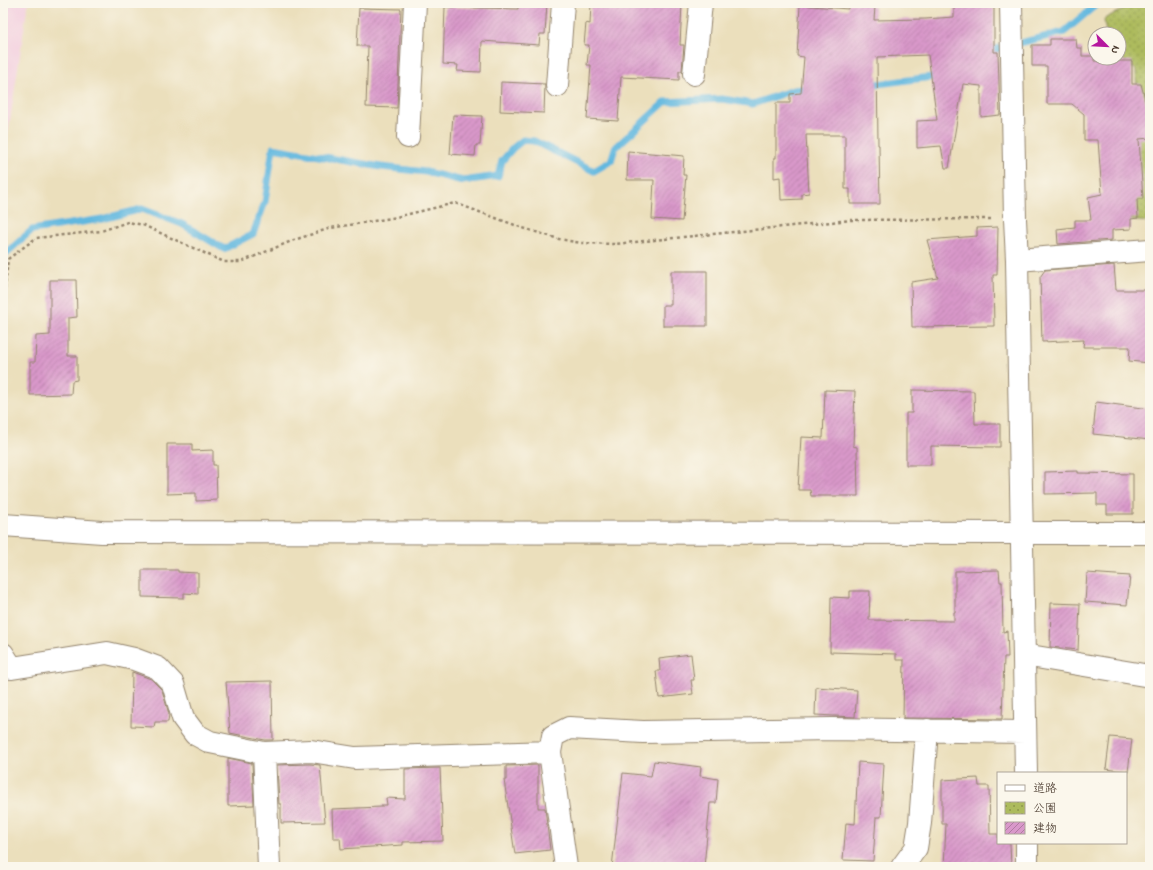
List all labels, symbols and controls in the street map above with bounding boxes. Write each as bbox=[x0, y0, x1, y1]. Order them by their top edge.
north arrow bbox=[1087, 26, 1127, 66]
text: N bbox=[1106, 43, 1124, 56]
legend bbox=[997, 772, 1127, 844]
text: 道路 bbox=[1033, 780, 1057, 798]
text: 公園 bbox=[1033, 800, 1057, 818]
text: 建物 bbox=[1033, 820, 1057, 838]

